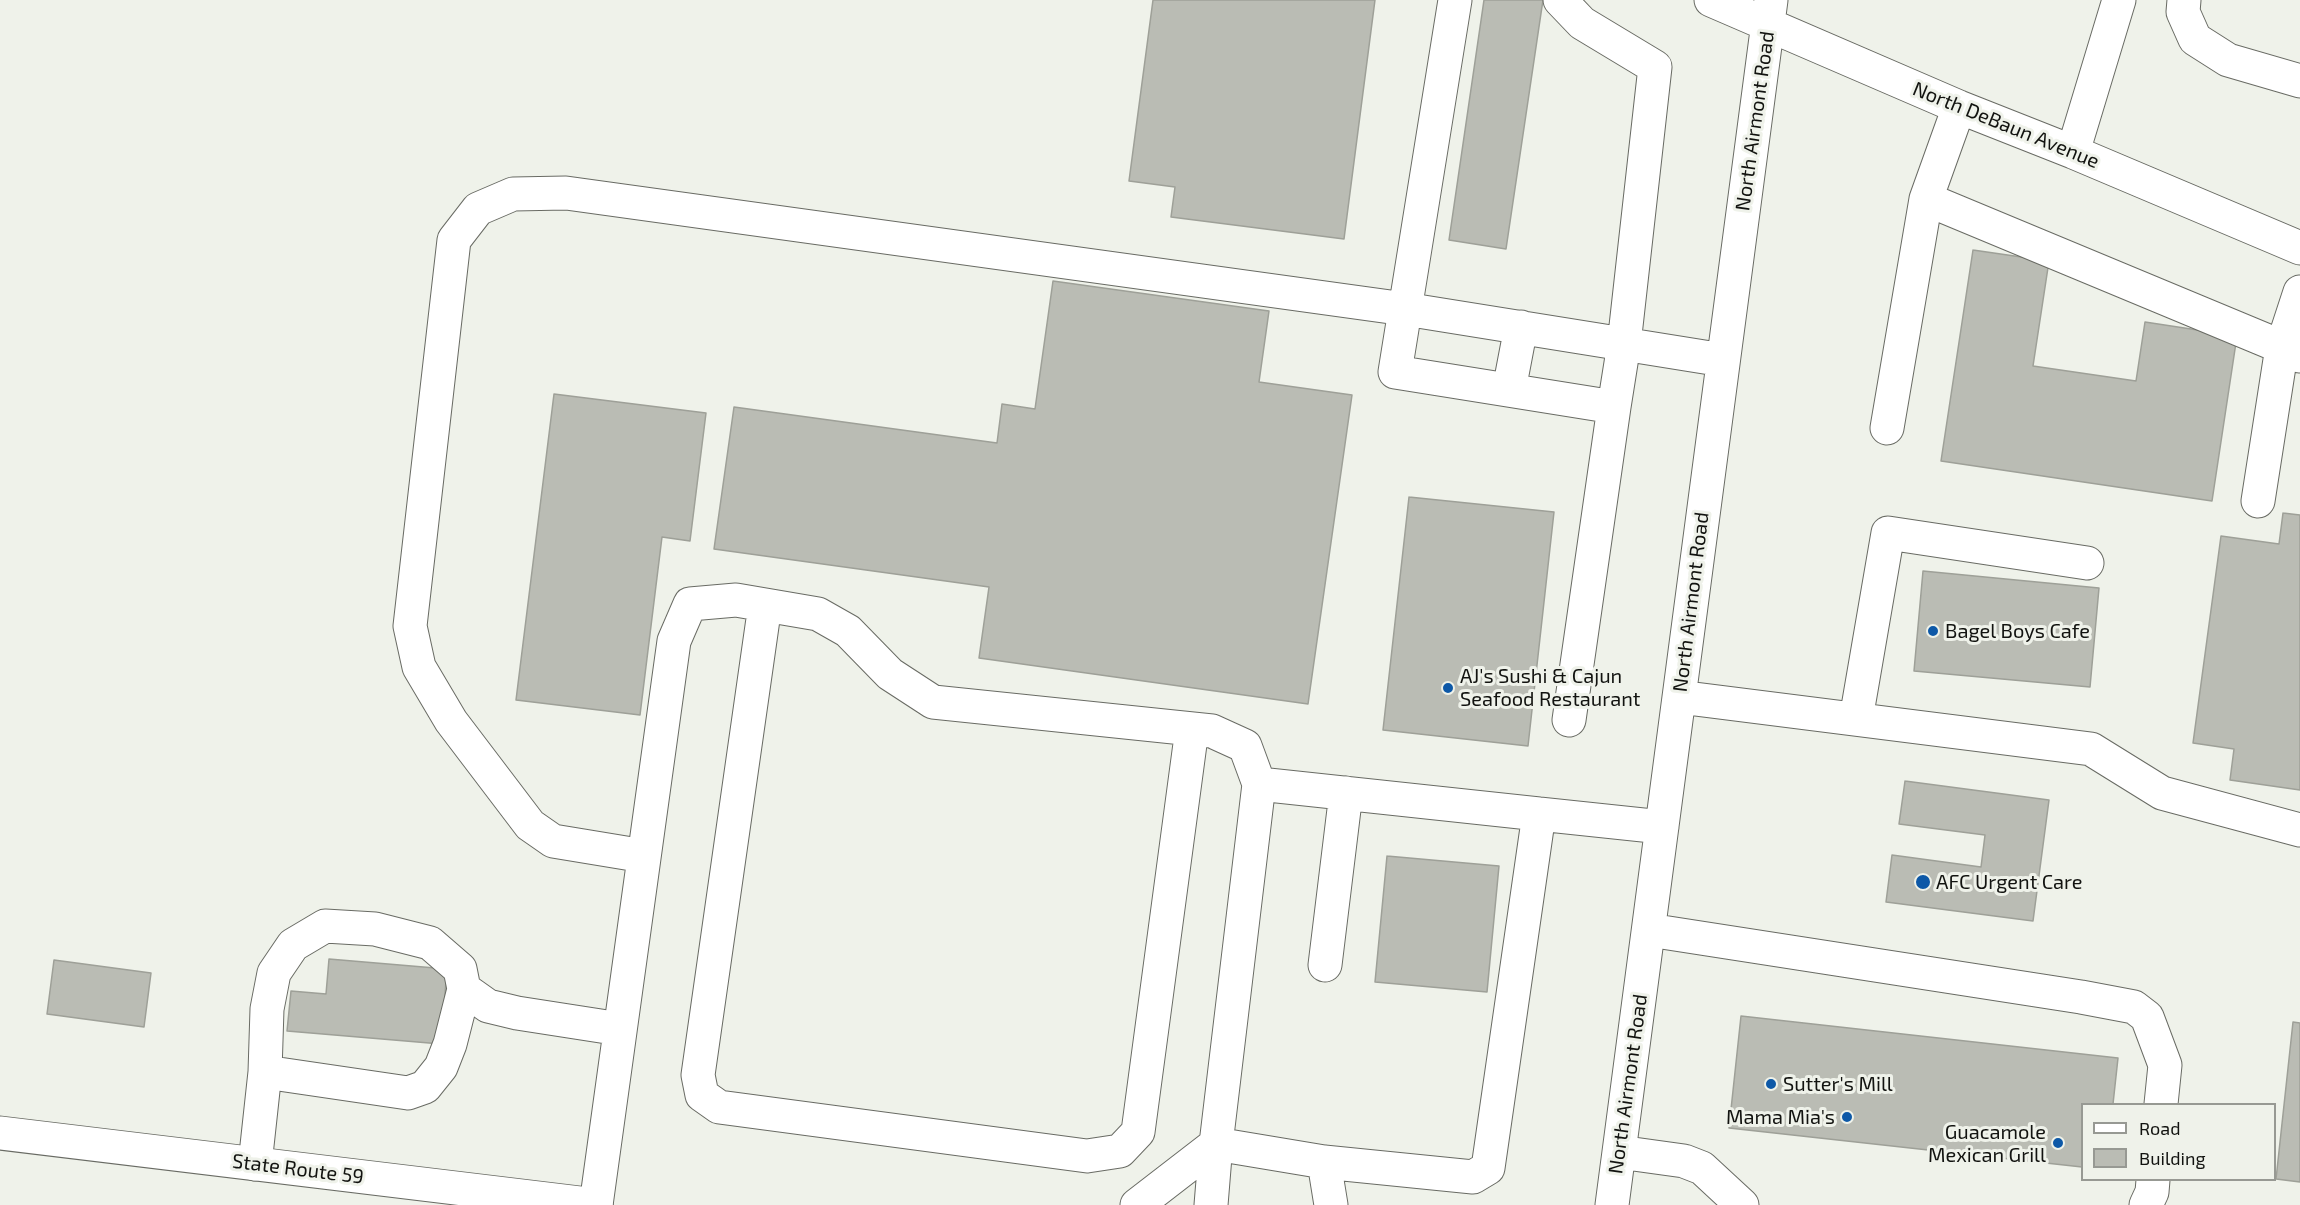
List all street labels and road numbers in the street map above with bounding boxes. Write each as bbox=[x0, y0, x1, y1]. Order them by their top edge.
street label: North Airmont Road bbox=[1731, 30, 1779, 212]
street label: North DeBaun Avenue bbox=[1909, 77, 2103, 173]
street label: North Airmont Road bbox=[1668, 511, 1714, 693]
street label: North Airmont Road bbox=[1604, 993, 1652, 1175]
street label: State Route 59 bbox=[231, 1149, 365, 1189]

